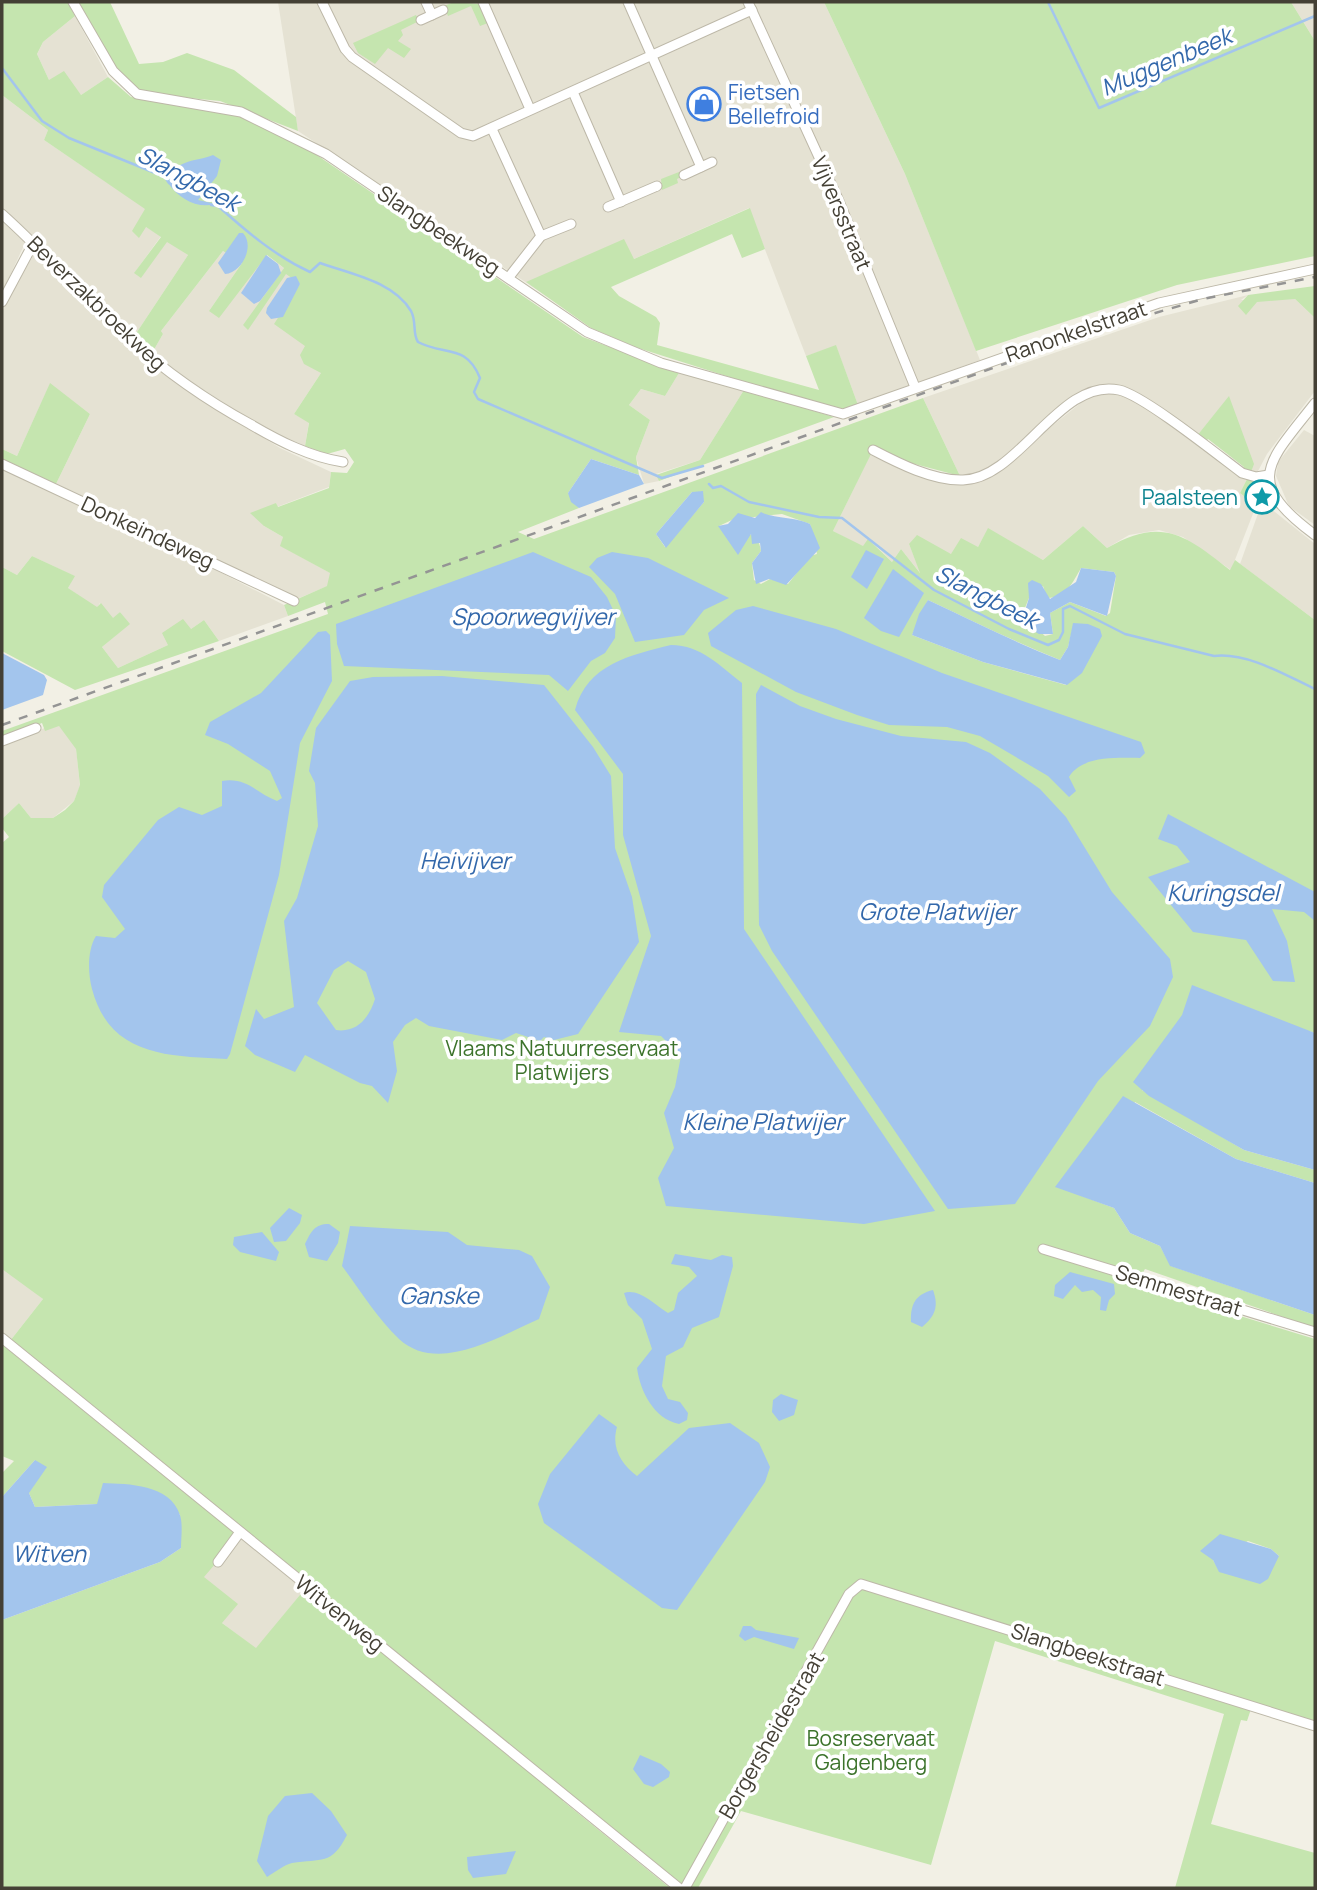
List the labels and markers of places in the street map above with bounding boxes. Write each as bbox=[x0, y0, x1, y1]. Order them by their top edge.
place label: Fietsen Bellefroid bbox=[728, 78, 820, 130]
shop icon: Fietsen Bellefroid bbox=[685, 85, 723, 123]
place icon: Paalsteen bbox=[1243, 478, 1281, 516]
place label: Paalsteen bbox=[1142, 483, 1238, 511]

